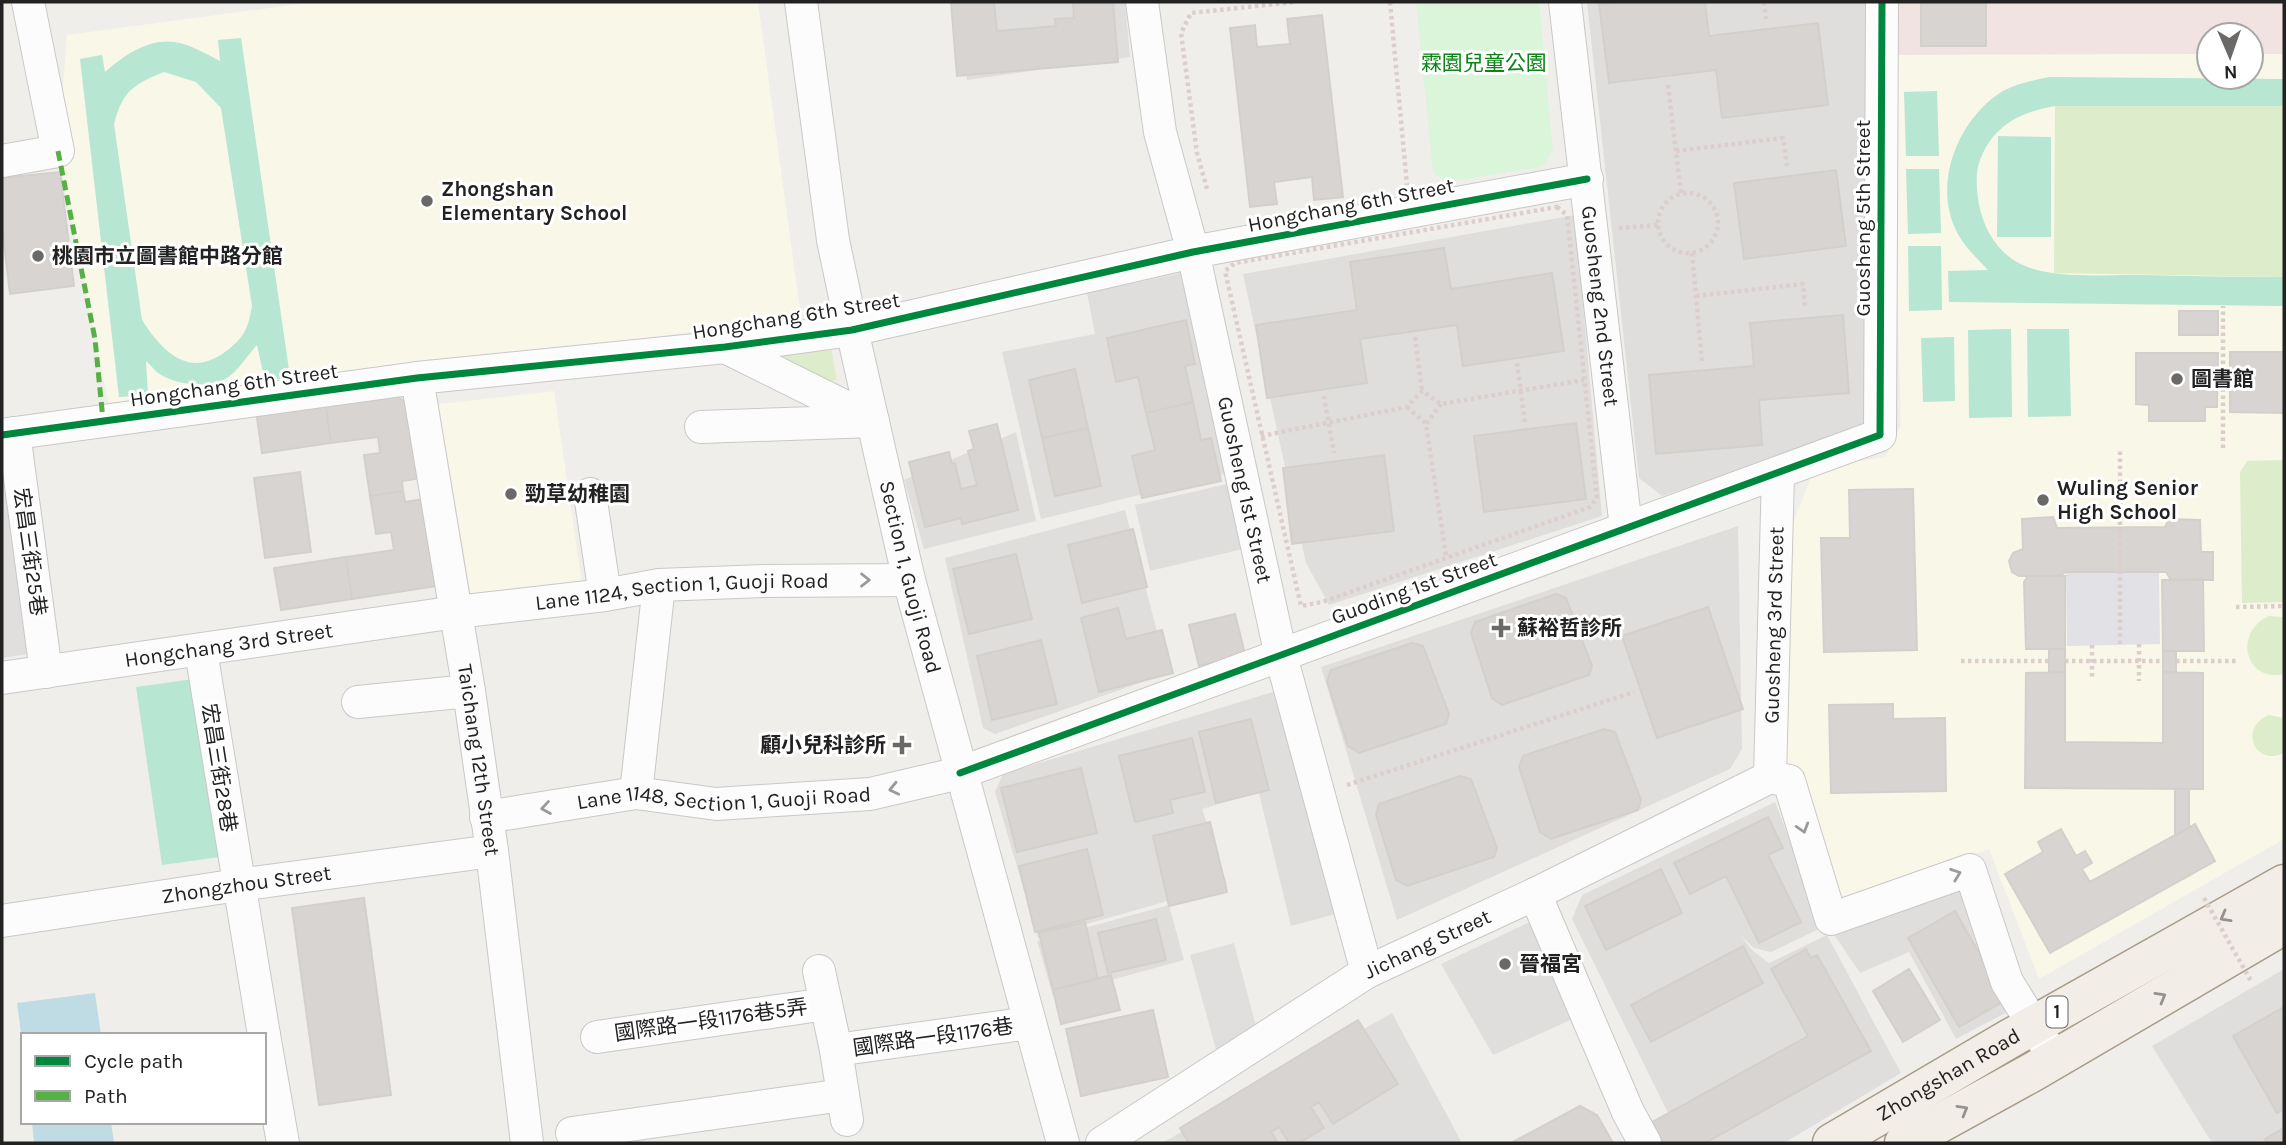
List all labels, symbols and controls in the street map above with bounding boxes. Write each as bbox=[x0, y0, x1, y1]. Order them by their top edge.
north arrow bbox=[2195, 21, 2265, 91]
park label: 霖園兒童公園 bbox=[1421, 51, 1547, 75]
text: N bbox=[2223, 61, 2238, 83]
street label: Guosheng 5th Street bbox=[1851, 120, 1875, 316]
street label: Hongchang 6th Street bbox=[1246, 173, 1456, 237]
place label: Zhongshan Elementary School bbox=[441, 177, 627, 225]
marker: Zhongshan Elementary School bbox=[419, 193, 435, 209]
street label: Guosheng 2nd Street bbox=[1577, 204, 1624, 408]
place label: 桃園市立圖書館中路分館 bbox=[52, 244, 283, 268]
marker: 桃園市立圖書館中路分館 bbox=[30, 248, 46, 264]
street label: Hongchang 6th Street bbox=[690, 288, 902, 344]
street label: Hongchang 6th Street bbox=[128, 358, 340, 411]
place label: 圖書館 bbox=[2191, 367, 2254, 391]
marker: 圖書館 bbox=[2169, 371, 2185, 387]
street label: Guosheng 1st Street bbox=[1213, 394, 1277, 585]
place label: Wuling Senior High School bbox=[2057, 476, 2199, 524]
street label: Section 1, Guoji Road bbox=[875, 478, 946, 676]
place label: 勁草幼稚園 bbox=[525, 482, 630, 506]
street label: 宏昌三街25巷 bbox=[9, 486, 51, 618]
marker: 勁草幼稚園 bbox=[503, 486, 519, 502]
marker: Wuling Senior High School bbox=[2035, 492, 2051, 508]
street label: Guosheng 3rd Street bbox=[1759, 526, 1789, 724]
street label: Guoding 1st Street bbox=[1328, 547, 1500, 629]
street label: Lane 1124, Section 1, Guoji Road bbox=[534, 569, 829, 615]
one-way arrow bbox=[860, 572, 871, 588]
place label: 蘇裕哲診所 bbox=[1517, 616, 1622, 640]
street label: Hongchang 3rd Street bbox=[123, 618, 334, 672]
marker: 蘇裕哲診所 bbox=[1491, 618, 1511, 638]
street label: Taichang 12th Street bbox=[453, 662, 505, 857]
street label: 宏昌三街28巷 bbox=[197, 702, 241, 834]
place label: 顧小兒科診所 bbox=[760, 733, 886, 757]
marker: 顧小兒科診所 bbox=[892, 735, 912, 755]
street label: Lane 1148, Section 1, Guoji Road bbox=[575, 781, 872, 816]
one-way arrow bbox=[888, 781, 900, 795]
one-way arrow bbox=[541, 800, 552, 815]
one-way arrow bbox=[1795, 822, 1809, 834]
street label: Zhongzhou Street bbox=[160, 861, 332, 908]
one-way arrow bbox=[1950, 868, 1962, 882]
street label: Jichang Street bbox=[1360, 904, 1495, 984]
one-way arrow bbox=[2219, 909, 2232, 922]
place label: 晉福宮 bbox=[1519, 952, 1582, 976]
marker: 晉福宮 bbox=[1497, 956, 1513, 972]
one-way arrow bbox=[2153, 992, 2166, 1005]
street label: 國際路一段1176巷5弄 bbox=[613, 995, 809, 1045]
road number: 1 bbox=[2046, 996, 2068, 1028]
street label: 國際路一段1176巷 bbox=[851, 1014, 1015, 1060]
street label: Zhongshan Road bbox=[1872, 1023, 2024, 1126]
legend bbox=[21, 1033, 266, 1124]
text: Cycle path bbox=[84, 1049, 184, 1073]
text: Path bbox=[84, 1084, 128, 1108]
one-way arrow bbox=[1955, 1105, 1968, 1118]

